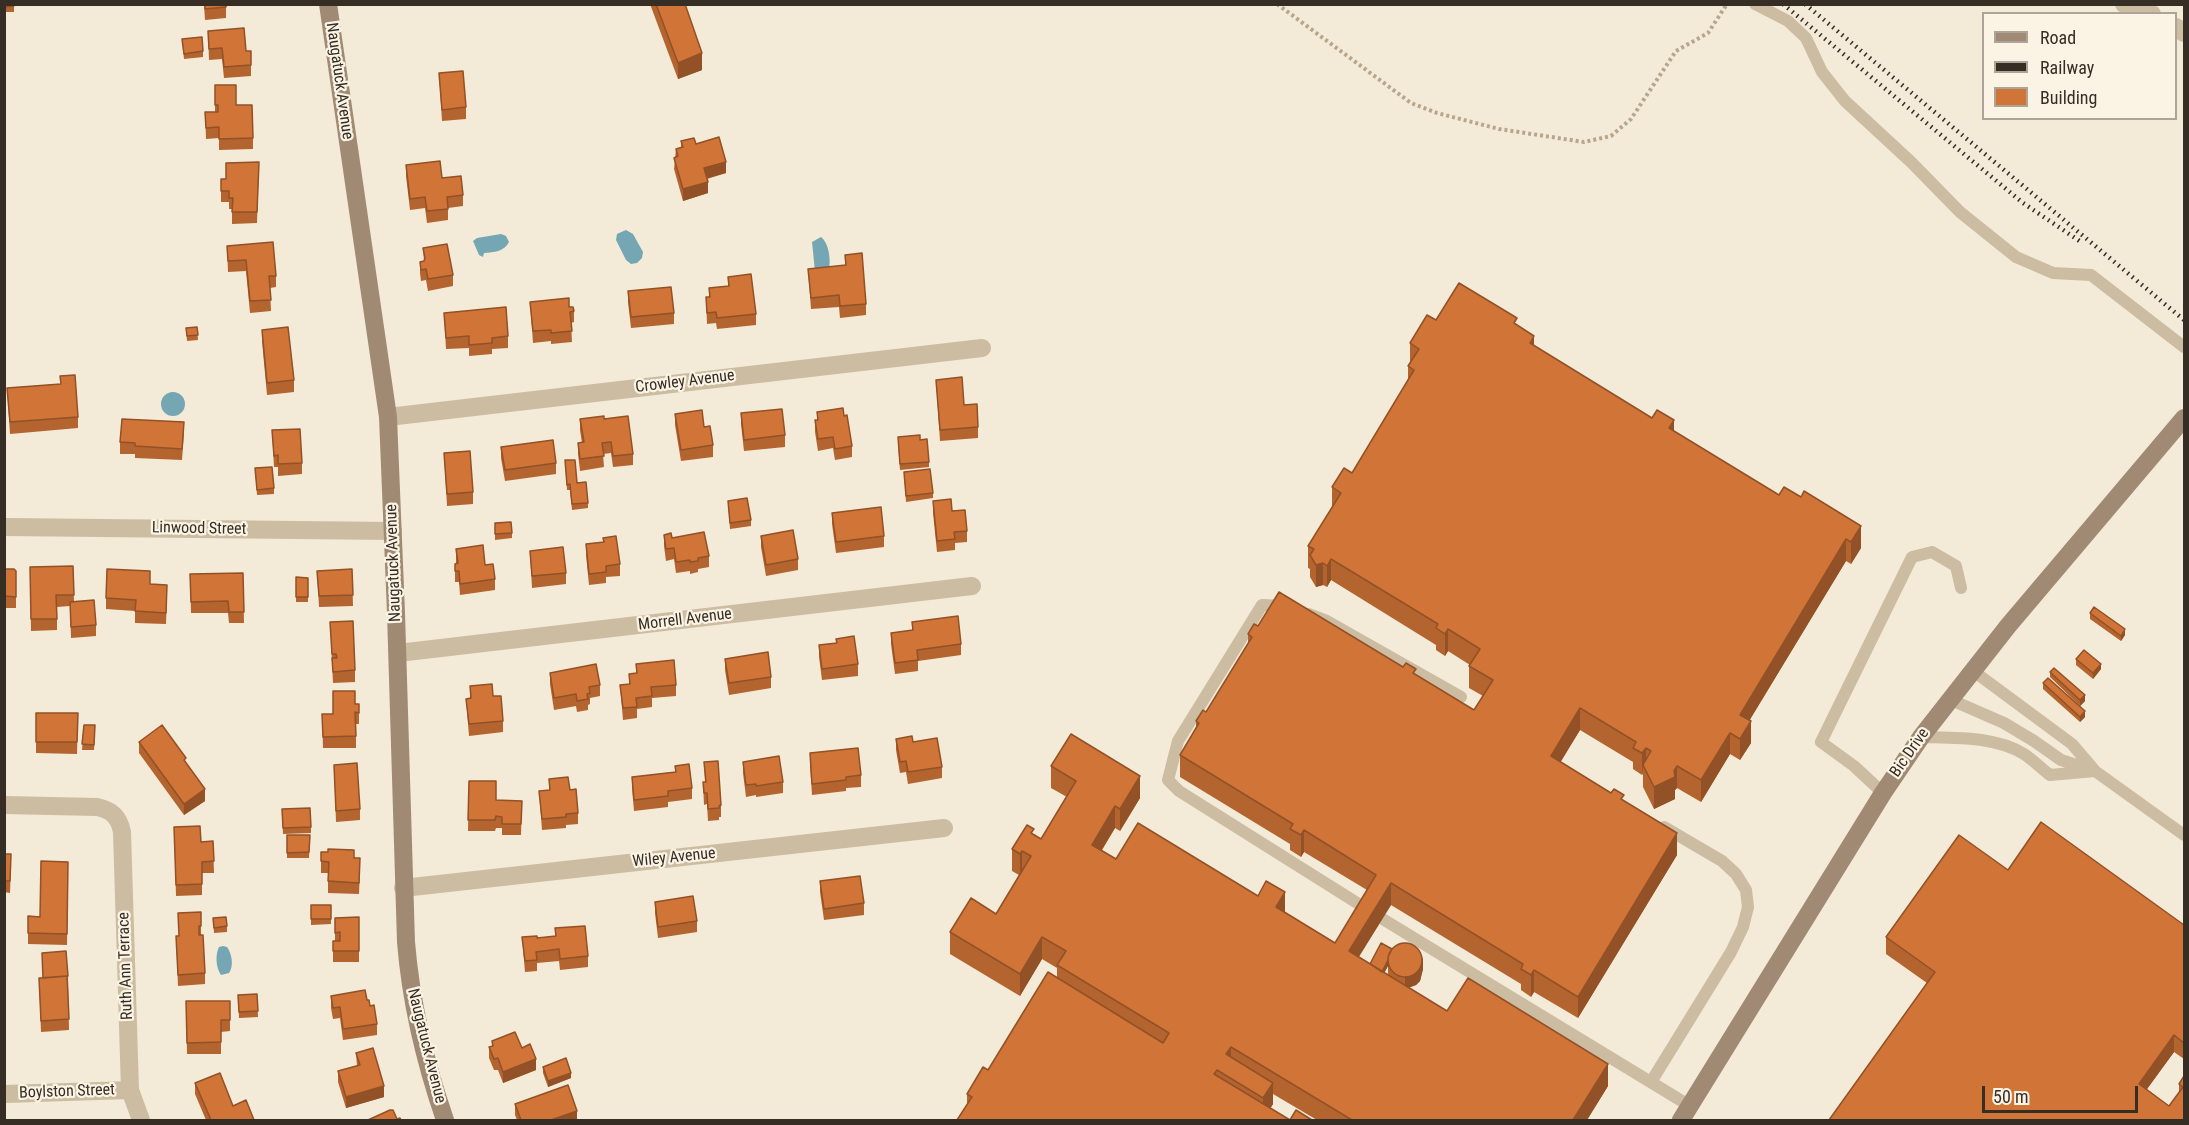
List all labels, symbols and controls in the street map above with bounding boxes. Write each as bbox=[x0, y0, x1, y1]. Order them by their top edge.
legend bbox=[1982, 12, 2177, 120]
street label: Naugatuck Avenue bbox=[321, 21, 357, 141]
text: Road bbox=[2040, 27, 2076, 48]
text: Railway bbox=[2040, 57, 2094, 78]
text: Building bbox=[2040, 87, 2097, 108]
street label: Crowley Avenue bbox=[634, 366, 736, 398]
street label: Naugatuck Avenue bbox=[382, 504, 406, 622]
street label: Linwood Street bbox=[152, 519, 246, 539]
street label: Morrell Avenue bbox=[637, 605, 733, 635]
street label: Bic Drive bbox=[1886, 725, 1934, 781]
street label: Wiley Avenue bbox=[632, 844, 716, 872]
street label: Ruth Ann Terrace bbox=[115, 912, 137, 1020]
street label: Naugatuck Avenue bbox=[402, 987, 450, 1105]
scale bar bbox=[1985, 1074, 2141, 1112]
street label: Boylston Street bbox=[19, 1081, 115, 1103]
text: 50 m bbox=[1993, 1086, 2028, 1107]

